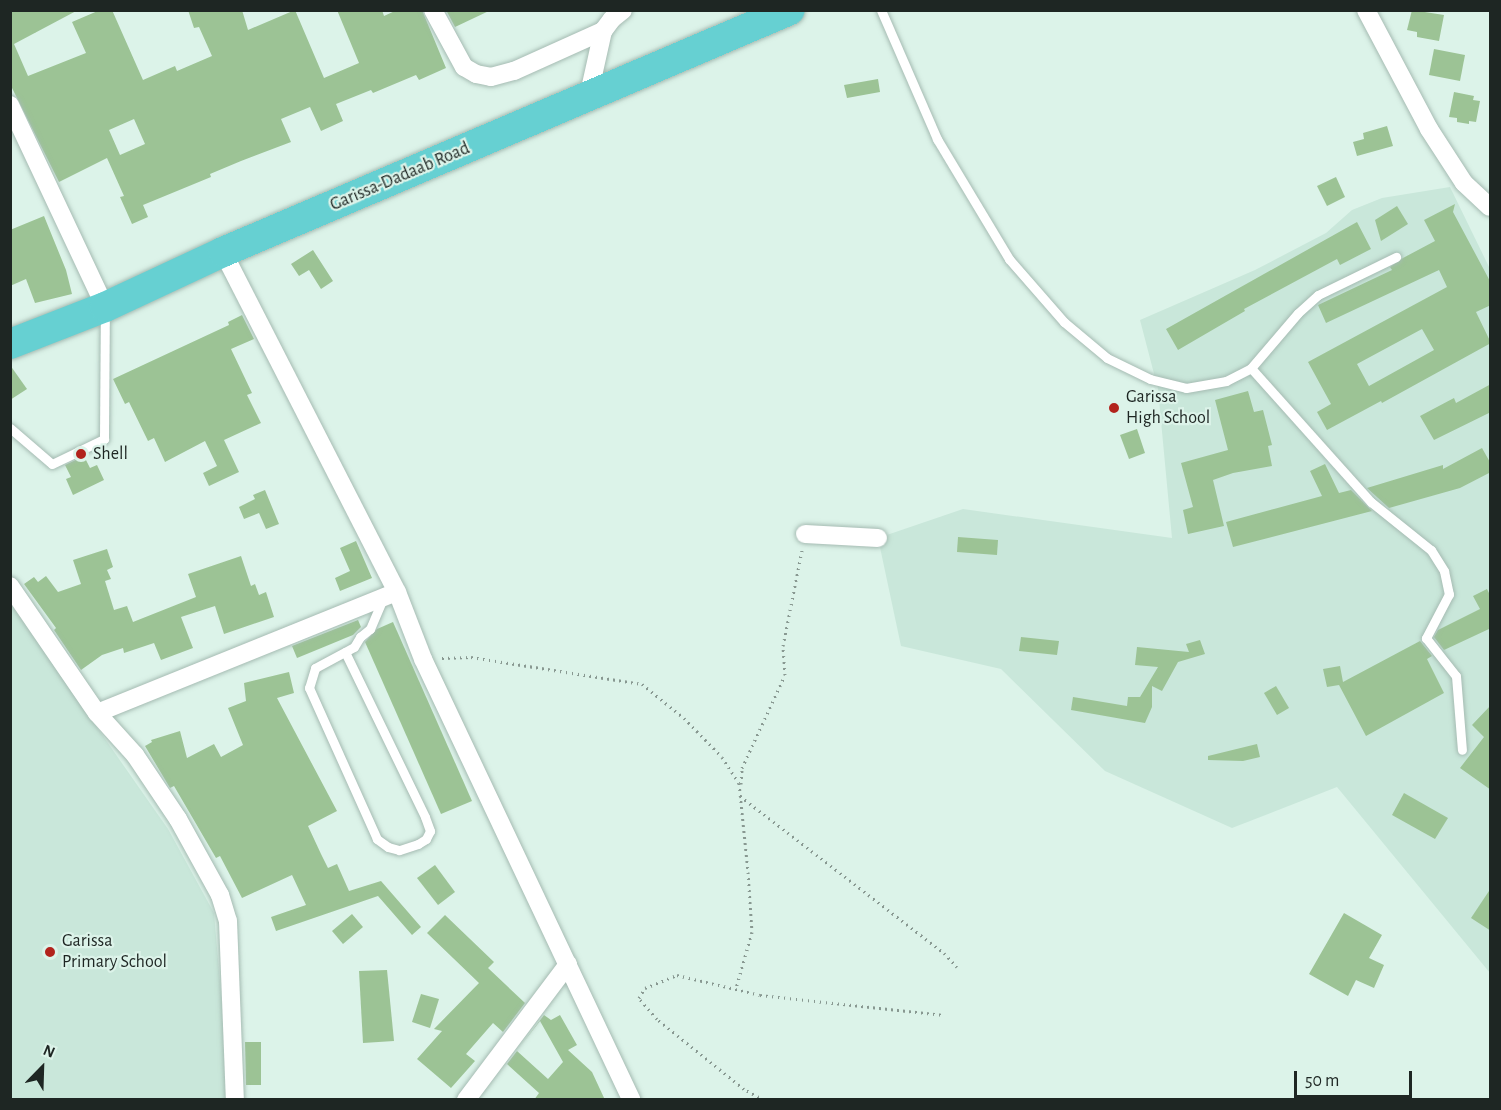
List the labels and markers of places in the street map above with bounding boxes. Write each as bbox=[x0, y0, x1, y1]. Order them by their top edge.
place label: Garissa High School bbox=[1126, 387, 1210, 430]
marker: Garissa High School bbox=[1107, 401, 1121, 415]
place label: Shell bbox=[93, 443, 128, 465]
marker: Shell bbox=[74, 447, 88, 461]
place label: Garissa Primary School bbox=[62, 931, 167, 974]
marker: Garissa Primary School bbox=[43, 945, 57, 959]

